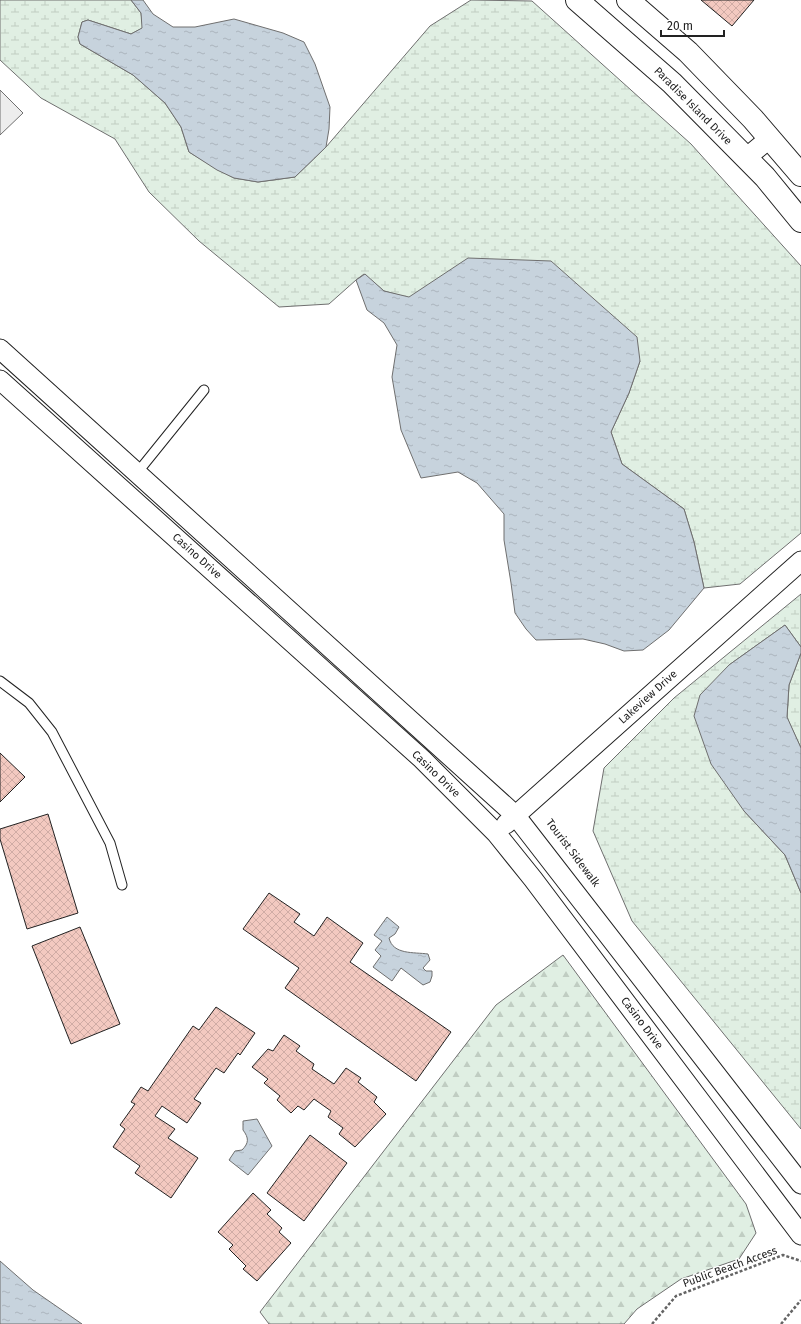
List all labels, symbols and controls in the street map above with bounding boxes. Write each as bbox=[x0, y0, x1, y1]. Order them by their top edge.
scale bar bbox=[661, 12, 724, 38]
text: 20 m bbox=[667, 19, 693, 33]
street label: Paradise Island Drive bbox=[651, 64, 735, 148]
street label: Casino Drive bbox=[170, 531, 224, 581]
street label: Lakeview Drive bbox=[616, 667, 680, 727]
street label: Casino Drive bbox=[409, 748, 463, 800]
street label: Tourist Sidewalk bbox=[543, 817, 603, 890]
street label: Casino Drive bbox=[618, 994, 666, 1052]
street label: Public Beach Access bbox=[681, 1244, 779, 1290]

